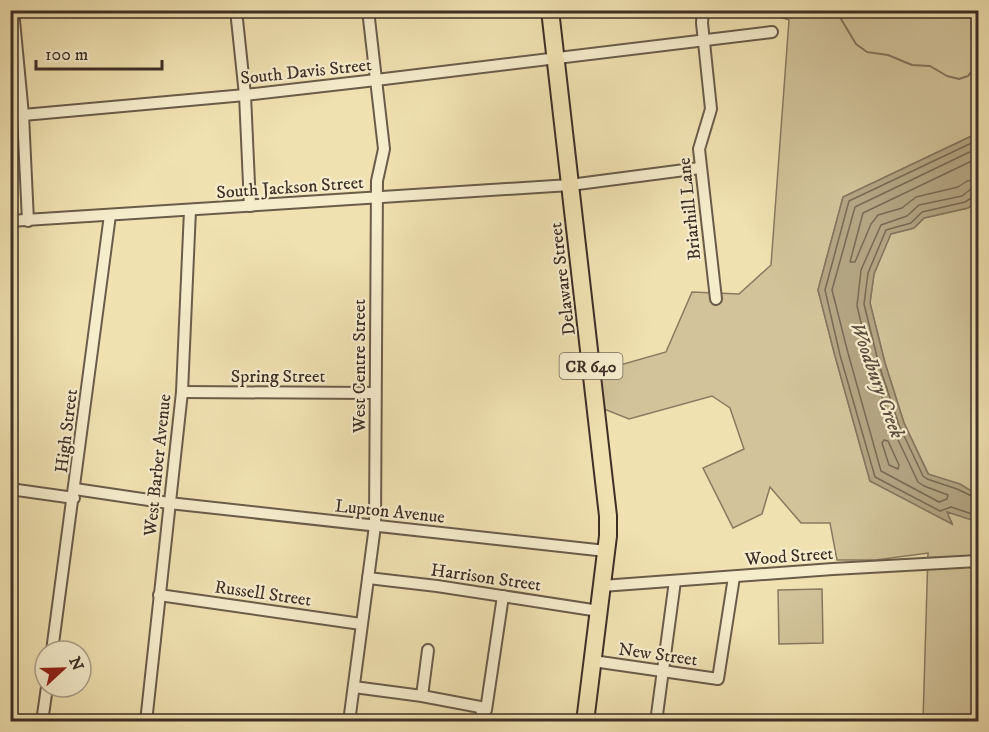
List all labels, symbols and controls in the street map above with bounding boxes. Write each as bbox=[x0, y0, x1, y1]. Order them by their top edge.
scale bar bbox=[36, 33, 162, 71]
text: 100 m bbox=[45, 44, 88, 66]
street label: South Davis Street bbox=[239, 54, 373, 90]
street label: Briarhill Lane bbox=[674, 156, 706, 261]
street label: South Jackson Street bbox=[216, 172, 365, 204]
street label: Delaware Street bbox=[545, 221, 581, 337]
street label: West Centre Street bbox=[349, 299, 371, 434]
water label: Woodbury Creek bbox=[844, 319, 909, 443]
road number: CR 640 bbox=[560, 353, 622, 379]
street label: Spring Street bbox=[231, 366, 325, 388]
street label: High Street bbox=[51, 388, 83, 474]
street label: West Barber Avenue bbox=[139, 393, 176, 538]
street label: Lupton Avenue bbox=[334, 495, 446, 529]
street label: Wood Street bbox=[743, 543, 834, 571]
street label: Harrison Street bbox=[429, 559, 543, 597]
street label: Russell Street bbox=[213, 576, 313, 612]
north arrow bbox=[33, 639, 93, 699]
street label: New Street bbox=[617, 639, 699, 671]
text: N bbox=[64, 654, 88, 674]

